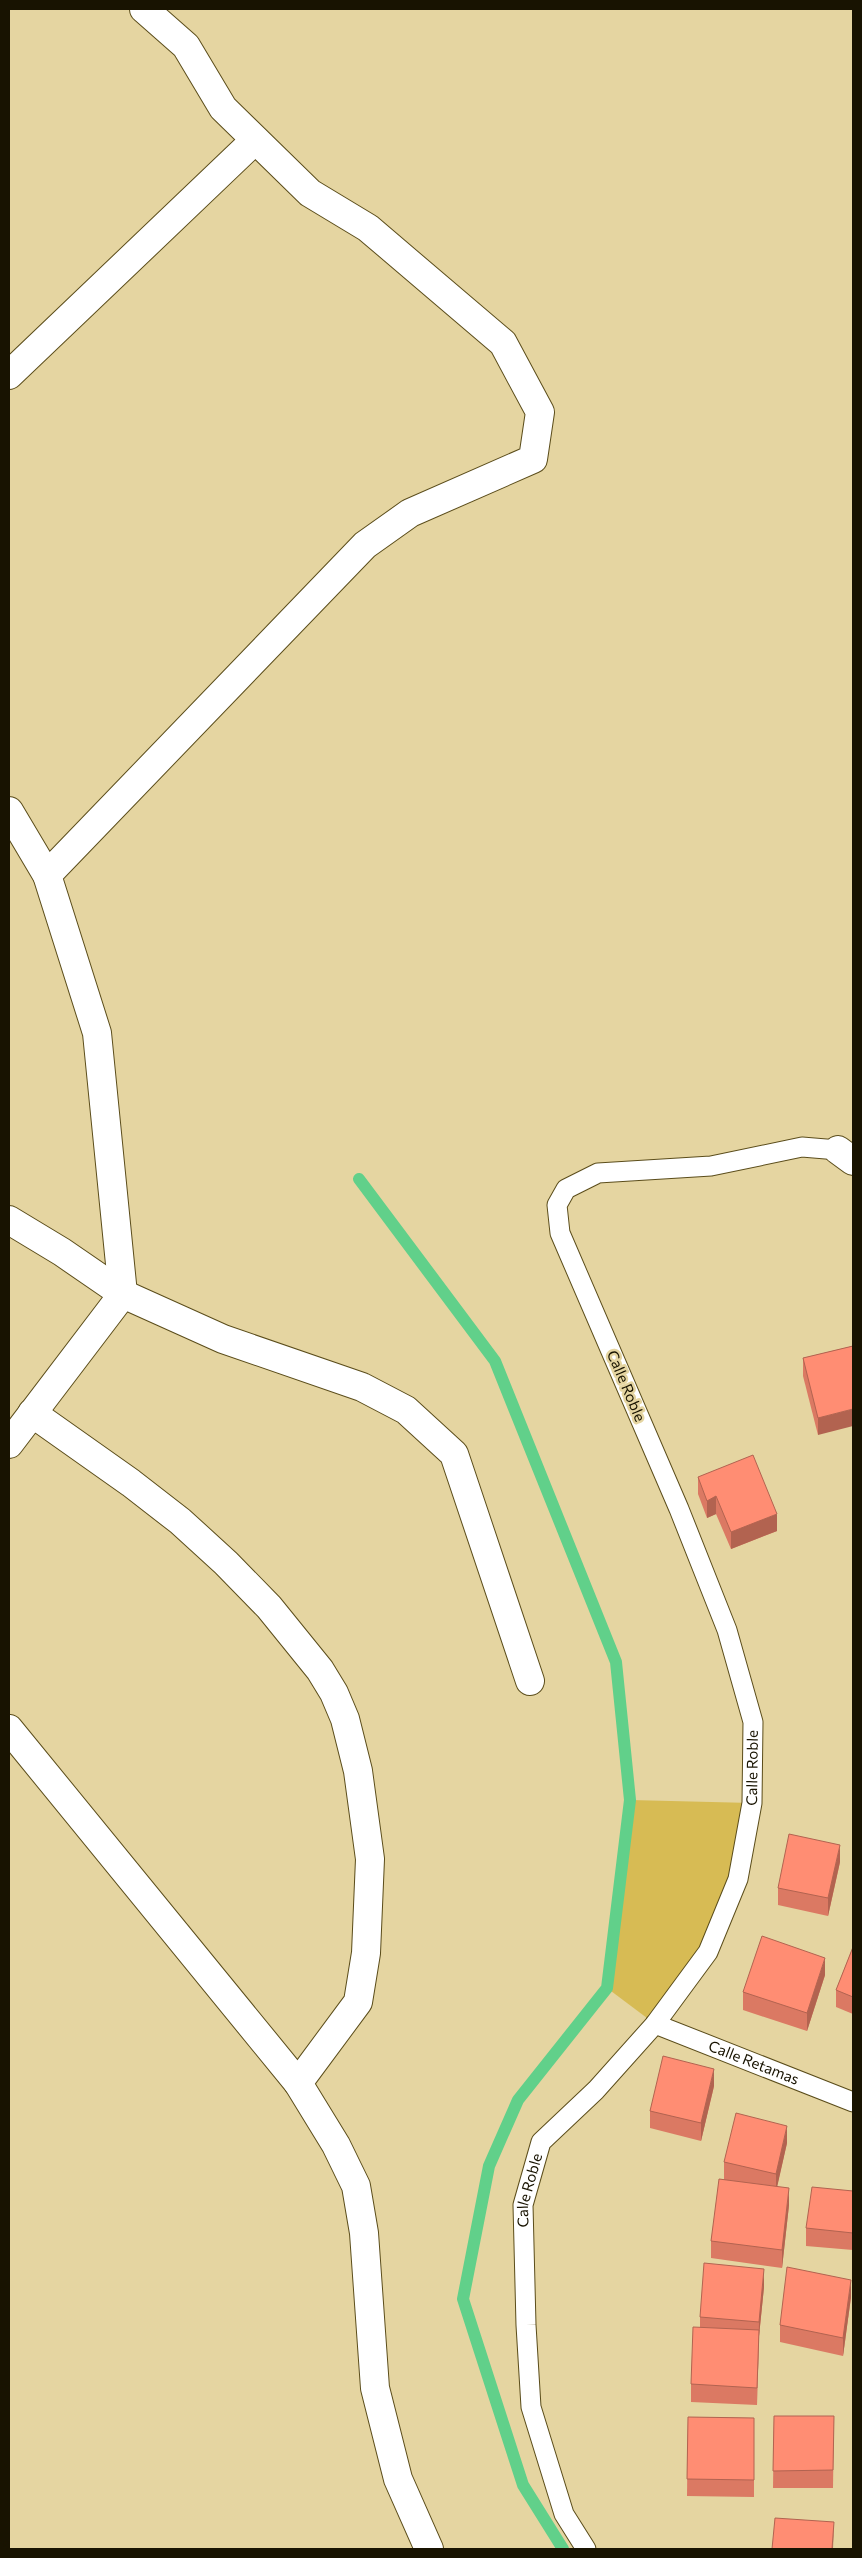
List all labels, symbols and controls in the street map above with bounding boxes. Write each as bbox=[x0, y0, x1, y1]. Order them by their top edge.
street label: Calle Roble bbox=[604, 1347, 650, 1424]
street label: Calle Roble bbox=[742, 1730, 761, 1806]
street label: Calle Retamas bbox=[706, 2036, 802, 2088]
street label: Calle Roble bbox=[513, 2151, 545, 2228]

